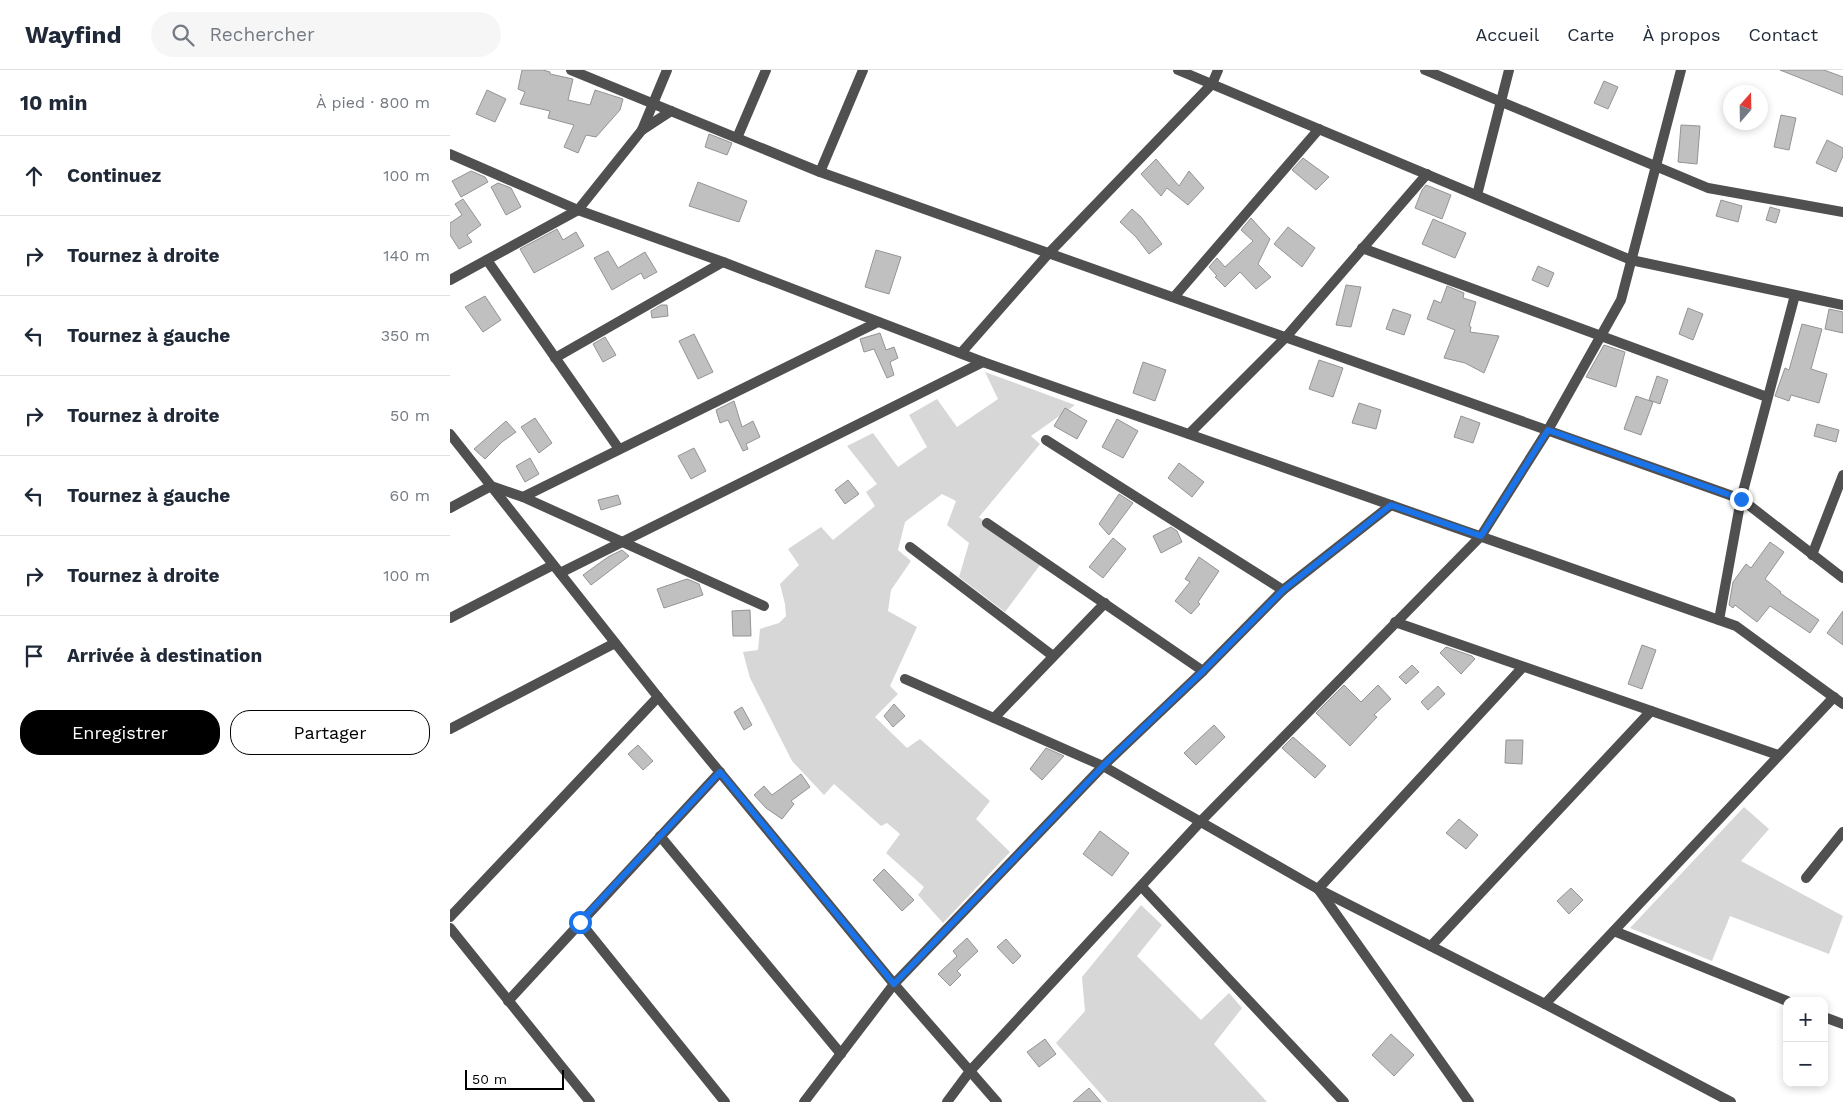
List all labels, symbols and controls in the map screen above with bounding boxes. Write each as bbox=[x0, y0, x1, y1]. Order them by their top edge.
search box bbox=[151, 12, 501, 57]
text: Wayfind bbox=[25, 21, 121, 49]
icon: search bbox=[169, 21, 197, 49]
text: Rechercher bbox=[209, 23, 315, 46]
text: Accueil bbox=[1476, 24, 1539, 45]
text: Carte bbox=[1567, 24, 1614, 45]
text: À propos bbox=[1642, 24, 1720, 45]
text: Contact bbox=[1748, 24, 1818, 45]
north arrow bbox=[1723, 85, 1768, 130]
text: 10 min bbox=[20, 90, 87, 115]
text: À pied · 800 m bbox=[316, 93, 430, 112]
icon: ahead bbox=[20, 162, 48, 190]
text: Continuez bbox=[67, 164, 161, 187]
text: 100 m bbox=[383, 166, 430, 185]
icon: right bbox=[20, 242, 48, 270]
text: Tournez à droite bbox=[67, 244, 219, 267]
text: 140 m bbox=[383, 246, 430, 265]
icon: left bbox=[20, 322, 48, 350]
text: Tournez à gauche bbox=[67, 324, 230, 347]
text: 350 m bbox=[381, 326, 430, 345]
icon: right bbox=[20, 402, 48, 430]
text: Tournez à droite bbox=[67, 404, 219, 427]
text: 50 m bbox=[390, 406, 430, 425]
icon: left bbox=[20, 482, 48, 510]
text: Tournez à gauche bbox=[67, 484, 230, 507]
text: 60 m bbox=[390, 486, 430, 505]
route end bbox=[1730, 488, 1753, 511]
icon: right bbox=[20, 562, 48, 590]
text: Tournez à droite bbox=[67, 564, 219, 587]
text: 100 m bbox=[383, 566, 430, 585]
icon: arrive bbox=[20, 642, 48, 670]
text: Arrivée à destination bbox=[67, 644, 262, 667]
button: Enregistrer bbox=[20, 710, 220, 755]
button: Partager bbox=[230, 710, 430, 755]
route start bbox=[569, 911, 592, 934]
map controls bbox=[1783, 997, 1828, 1087]
button: + bbox=[1783, 997, 1828, 1042]
button: − bbox=[1783, 1042, 1828, 1087]
scale bar bbox=[465, 1067, 564, 1090]
text: 50 m bbox=[472, 1071, 507, 1087]

